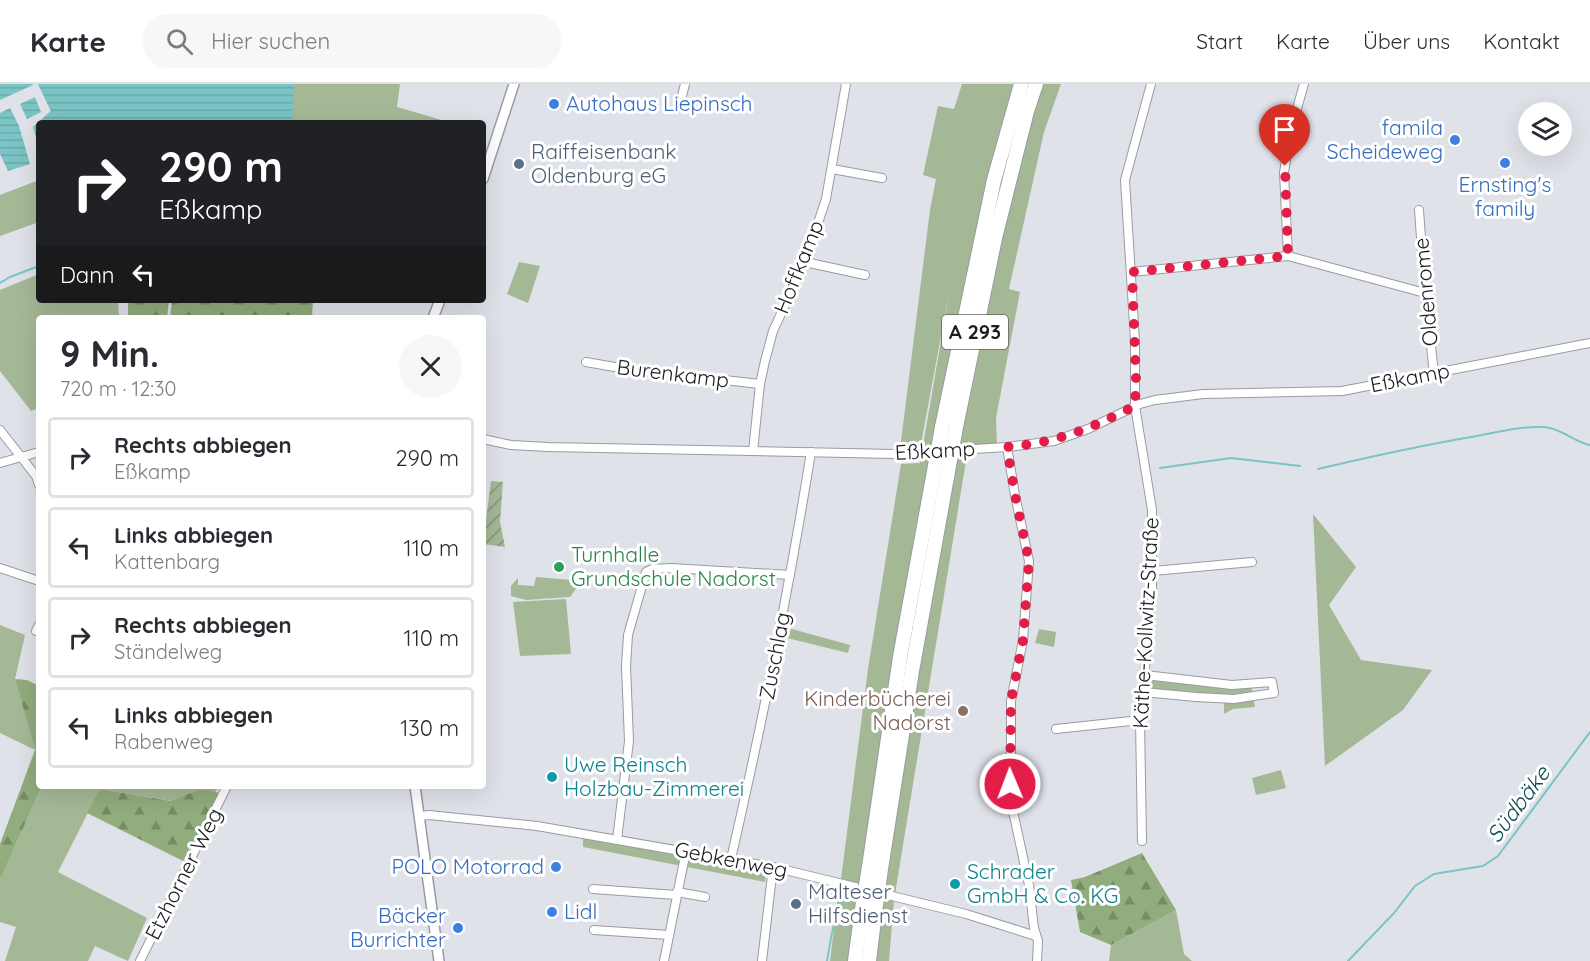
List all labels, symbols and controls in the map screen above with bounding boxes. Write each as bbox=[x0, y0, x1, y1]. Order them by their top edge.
search box bbox=[142, 14, 562, 68]
text: Karte bbox=[30, 24, 106, 59]
icon: search bbox=[163, 25, 196, 58]
text: Hier suchen bbox=[211, 27, 330, 55]
text: Start bbox=[1196, 28, 1243, 54]
text: Karte bbox=[1276, 28, 1330, 54]
text: Über uns bbox=[1363, 28, 1450, 54]
text: Kontakt bbox=[1483, 28, 1560, 54]
place label: Autohaus Liepinsch bbox=[566, 90, 753, 116]
marker: Autohaus Liepinsch bbox=[547, 97, 561, 111]
map controls bbox=[1518, 102, 1572, 156]
button: layers bbox=[1518, 102, 1572, 156]
pin bbox=[1259, 104, 1310, 166]
icon: arrive bbox=[1268, 113, 1301, 146]
place label: famila Scheideweg bbox=[1327, 114, 1443, 164]
marker: famila Scheideweg bbox=[1448, 133, 1462, 147]
place label: Raiffeisenbank Oldenburg eG bbox=[531, 138, 677, 188]
text: 290 m bbox=[159, 140, 283, 193]
icon: right bbox=[60, 144, 138, 222]
marker: Ernsting's family bbox=[1498, 156, 1512, 170]
marker: Raiffeisenbank Oldenburg eG bbox=[512, 157, 526, 171]
place label: Ernsting's family bbox=[1459, 171, 1551, 221]
text: Eßkamp bbox=[159, 192, 262, 226]
street label: Hoffkamp bbox=[768, 216, 829, 317]
street label: Oldenrome bbox=[1407, 237, 1443, 347]
icon: left bbox=[127, 258, 160, 291]
text: Dann bbox=[60, 261, 115, 289]
road number: A 293 bbox=[942, 315, 1008, 349]
text: 9 Min. bbox=[60, 331, 159, 376]
button: close bbox=[399, 335, 462, 398]
street label: Burenkamp bbox=[615, 353, 731, 393]
street label: Eßkamp bbox=[1368, 357, 1452, 397]
text: 720 m · 12:30 bbox=[60, 376, 176, 401]
text: Rechts abbiegen bbox=[114, 431, 292, 459]
street label: Eßkamp bbox=[894, 435, 976, 465]
icon: right bbox=[63, 441, 96, 474]
text: 290 m bbox=[395, 444, 459, 472]
text: Eßkamp bbox=[114, 459, 191, 484]
street label: Käthe-Kollwitz-Straße bbox=[1126, 517, 1164, 729]
text: Links abbiegen bbox=[114, 521, 273, 549]
icon: left bbox=[63, 531, 96, 564]
text: 110 m bbox=[404, 534, 459, 562]
place label: Turnhalle Grundschule Nadorst bbox=[571, 541, 776, 591]
text: Kattenbarg bbox=[114, 549, 220, 574]
marker: Turnhalle Grundschule Nadorst bbox=[552, 560, 566, 574]
street label: Zuschlag bbox=[753, 610, 795, 702]
text: Rechts abbiegen bbox=[114, 611, 292, 639]
icon: right bbox=[63, 621, 96, 654]
text: 110 m bbox=[404, 624, 459, 652]
text: Ständelweg bbox=[114, 639, 222, 664]
place label: Kinderbücherei Nadorst bbox=[804, 685, 951, 735]
text: Links abbiegen bbox=[114, 701, 273, 729]
marker: Kinderbücherei Nadorst bbox=[956, 704, 970, 718]
icon: left bbox=[63, 711, 96, 744]
text: 130 m bbox=[400, 714, 459, 742]
text: Rabenweg bbox=[114, 729, 213, 754]
place label: Uwe Reinsch Holzbau-Zimmerei bbox=[564, 751, 744, 801]
position arrow bbox=[978, 752, 1042, 816]
water label: Südbäke bbox=[1480, 759, 1557, 848]
marker: Uwe Reinsch Holzbau-Zimmerei bbox=[545, 770, 559, 784]
street label: Etzhorner Weg bbox=[139, 803, 227, 944]
street label: Gebkenweg bbox=[672, 835, 790, 883]
place label: POLO Motorrad bbox=[391, 853, 544, 879]
place label: Schrader GmbH & Co. KG bbox=[967, 858, 1118, 908]
marker: POLO Motorrad bbox=[549, 860, 563, 874]
marker: Schrader GmbH & Co. KG bbox=[948, 877, 962, 891]
place label: Malteser Hilfsdienst bbox=[808, 878, 908, 928]
marker: Malteser Hilfsdienst bbox=[789, 897, 803, 911]
place label: Lidl bbox=[564, 898, 597, 924]
place label: Bäcker Burrichter bbox=[350, 902, 446, 952]
marker: Lidl bbox=[545, 905, 559, 919]
marker: Bäcker Burrichter bbox=[451, 921, 465, 935]

